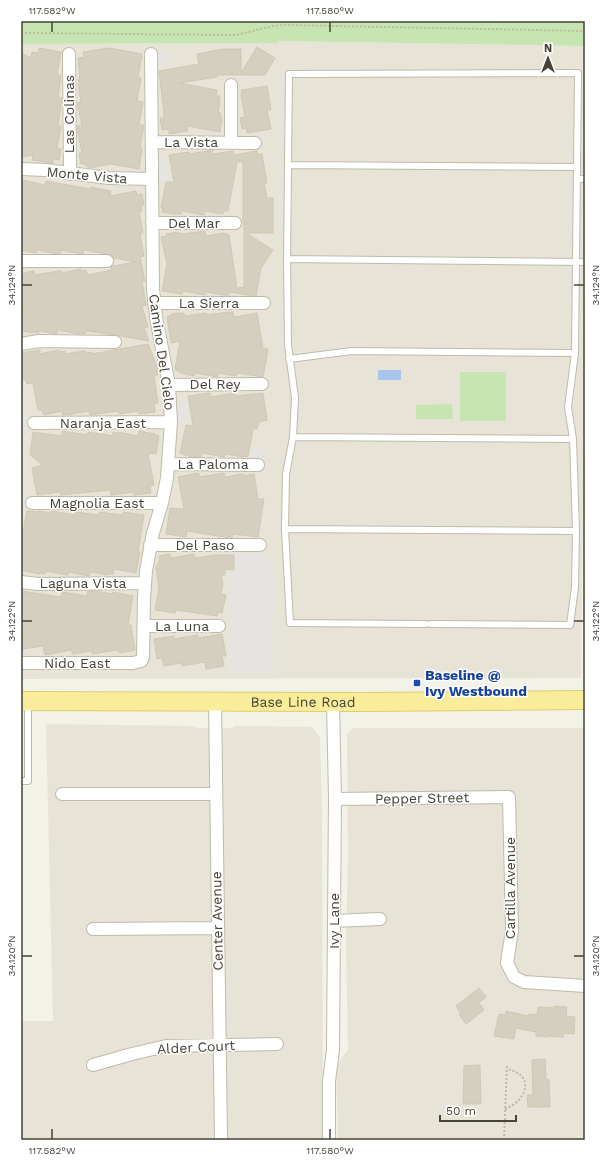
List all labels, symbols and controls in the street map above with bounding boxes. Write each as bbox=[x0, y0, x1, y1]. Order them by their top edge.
text: 117.582°W bbox=[28, 5, 76, 16]
text: 117.580°W bbox=[306, 5, 354, 16]
north arrow bbox=[528, 38, 568, 78]
text: N bbox=[544, 42, 552, 55]
street label: Las Colinas bbox=[61, 75, 77, 153]
street label: La Vista bbox=[164, 134, 218, 150]
street label: Monte Vista bbox=[46, 163, 128, 187]
street label: Del Mar bbox=[168, 215, 220, 231]
text: 34.124°N bbox=[6, 265, 17, 305]
text: 34.124°N bbox=[590, 265, 601, 305]
street label: Camino Del Cielo bbox=[146, 293, 178, 411]
street label: La Sierra bbox=[179, 295, 239, 311]
street label: Del Rey bbox=[190, 376, 241, 392]
street label: Naranja East bbox=[60, 415, 146, 431]
street label: La Paloma bbox=[177, 456, 249, 472]
street label: Magnolia East bbox=[50, 495, 145, 511]
street label: Del Paso bbox=[176, 537, 234, 553]
street label: Laguna Vista bbox=[40, 575, 127, 591]
text: 34.122°N bbox=[6, 601, 17, 641]
text: 34.122°N bbox=[590, 601, 601, 641]
street label: La Luna bbox=[155, 618, 209, 634]
street label: Nido East bbox=[44, 655, 110, 671]
place label: Baseline @ Ivy Westbound bbox=[425, 667, 527, 699]
marker: Baseline @ Ivy Westbound bbox=[412, 678, 422, 688]
street label: Base Line Road bbox=[250, 694, 356, 710]
street label: Pepper Street bbox=[375, 789, 469, 807]
street label: Cartilla Avenue bbox=[502, 837, 518, 939]
street label: Center Avenue bbox=[208, 871, 226, 971]
street label: Ivy Lane bbox=[326, 893, 342, 949]
text: 34.120°N bbox=[6, 935, 17, 977]
text: 34.120°N bbox=[590, 935, 601, 977]
street label: Alder Court bbox=[156, 1037, 236, 1057]
scale bar bbox=[440, 1097, 516, 1123]
text: 50 m bbox=[446, 1104, 476, 1118]
text: 117.582°W bbox=[28, 1145, 76, 1156]
text: 117.580°W bbox=[306, 1145, 354, 1156]

